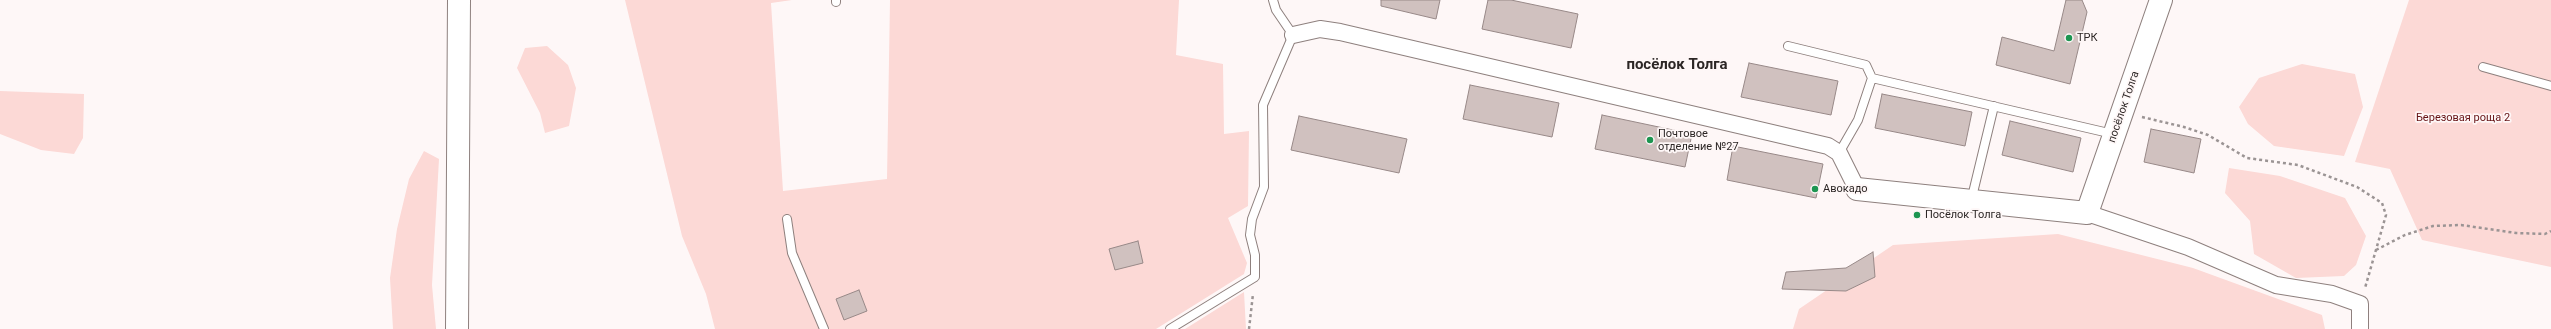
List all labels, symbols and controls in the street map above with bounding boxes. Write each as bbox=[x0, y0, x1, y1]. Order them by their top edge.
place label: ТРК bbox=[2077, 31, 2098, 45]
marker: ТРК bbox=[2064, 33, 2074, 43]
district label: посёлок Толга bbox=[1626, 56, 1728, 74]
street label: посёлок Толга bbox=[2106, 70, 2142, 144]
park label: Березовая роща 2 bbox=[2416, 111, 2510, 125]
place label: Почтовое отделение №27 bbox=[1658, 127, 1739, 153]
marker: Почтовое отделение №27 bbox=[1645, 135, 1655, 145]
place label: Авокадо bbox=[1823, 182, 1868, 196]
marker: Авокадо bbox=[1810, 184, 1820, 194]
place label: Посёлок Толга bbox=[1925, 208, 2001, 222]
marker: Посёлок Толга bbox=[1912, 210, 1922, 220]

